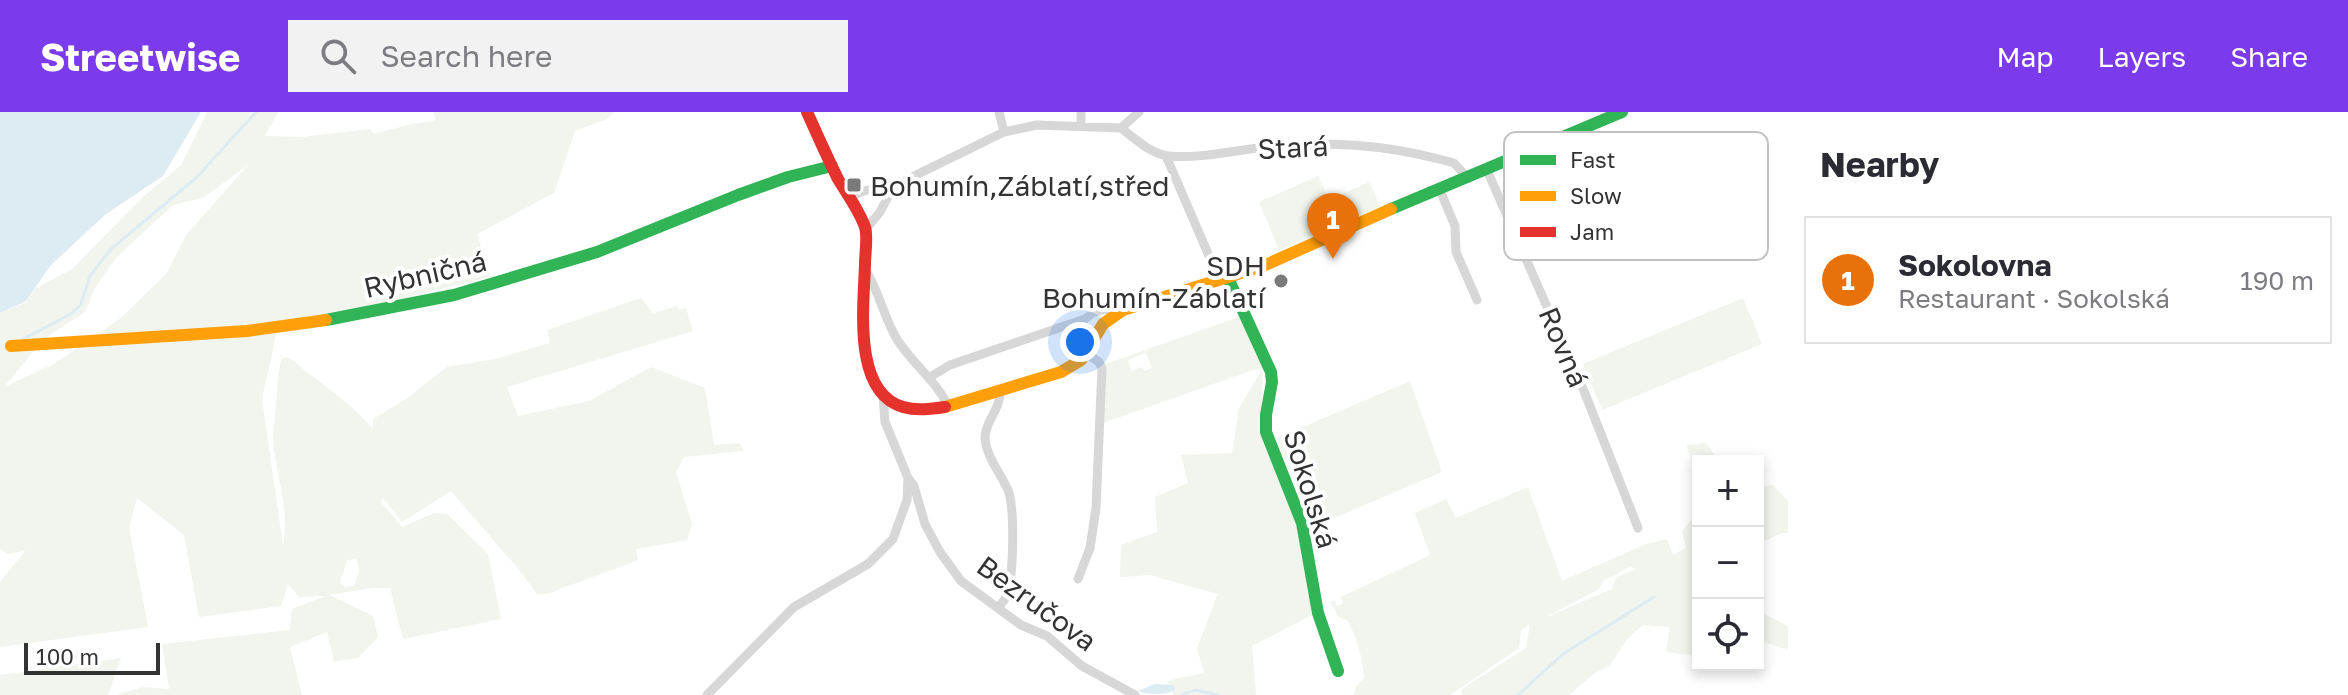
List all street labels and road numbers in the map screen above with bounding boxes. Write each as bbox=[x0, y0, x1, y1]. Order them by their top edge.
street label: Stará bbox=[1257, 129, 1329, 165]
street label: Rybničná bbox=[360, 244, 490, 304]
street label: Rovná bbox=[1532, 302, 1596, 392]
street label: Sokolská bbox=[1277, 426, 1345, 552]
street label: Bezručova bbox=[971, 549, 1103, 657]

